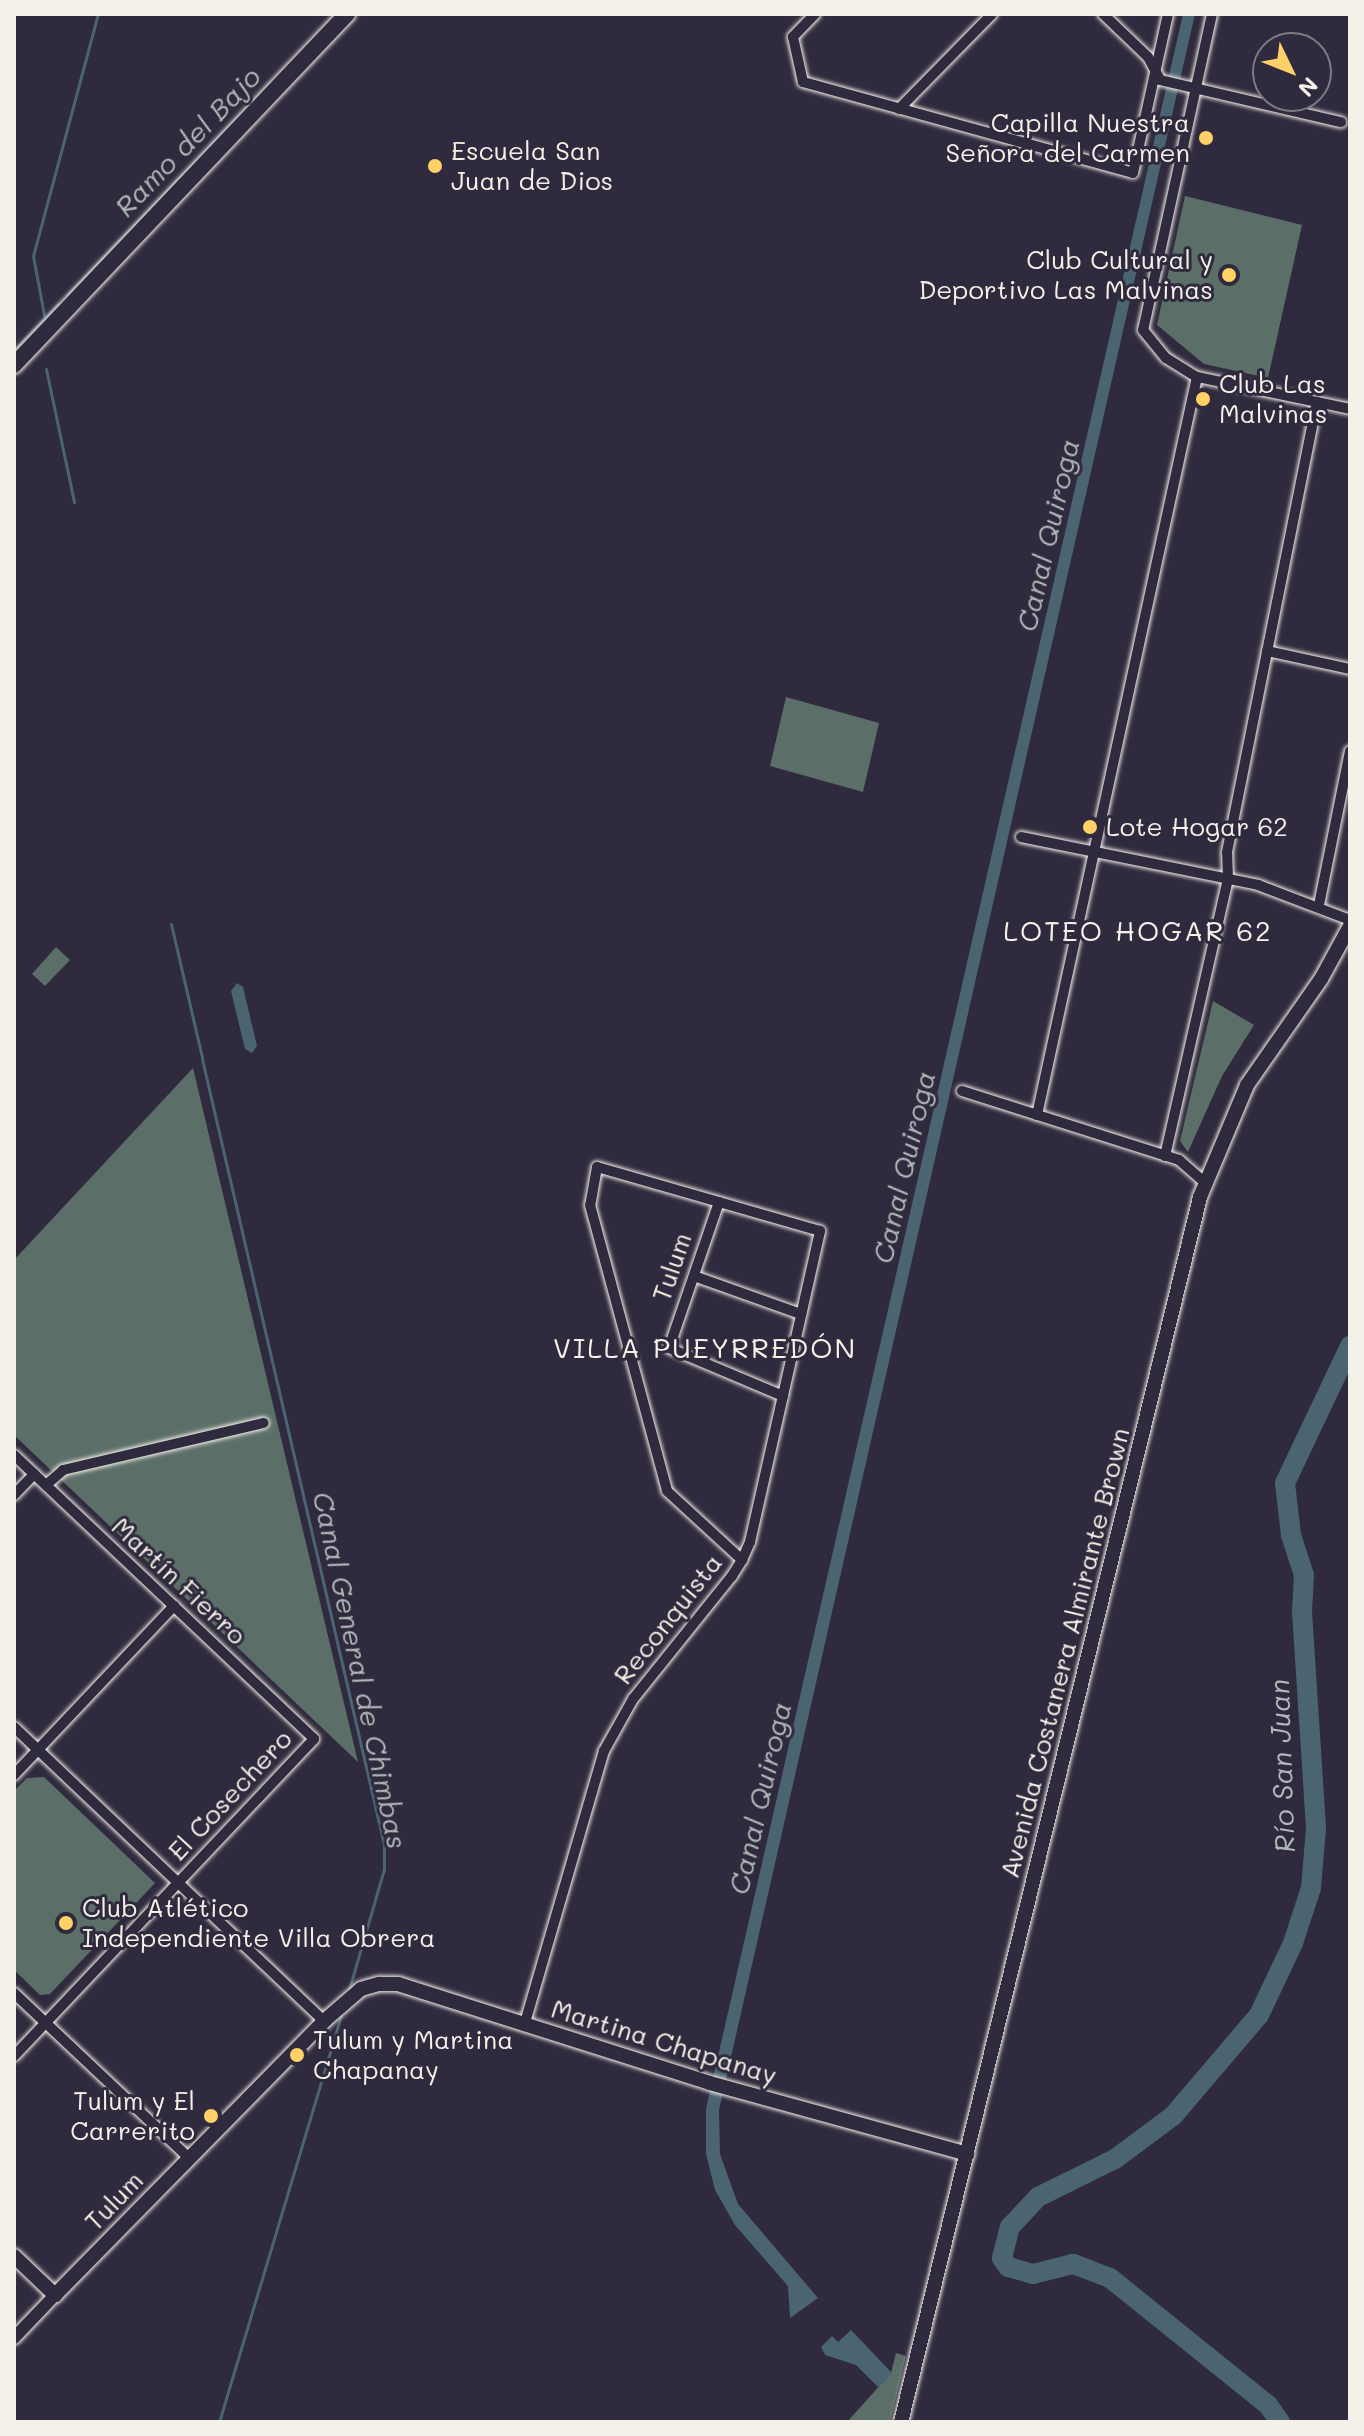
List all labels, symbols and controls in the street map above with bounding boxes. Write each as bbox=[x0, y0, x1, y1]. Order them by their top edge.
north arrow bbox=[1252, 32, 1332, 112]
water label: Ramo del Bajo bbox=[107, 59, 267, 223]
text: N bbox=[1292, 71, 1325, 103]
place label: Capilla Nuestra Señora del Carmen bbox=[945, 107, 1190, 168]
marker: Capilla Nuestra Señora del Carmen bbox=[1197, 129, 1215, 147]
place label: Escuela San Juan de Dios bbox=[451, 135, 613, 196]
marker: Escuela San Juan de Dios bbox=[426, 157, 444, 175]
place label: Club Cultural y Deportivo Las Malvinas bbox=[918, 244, 1213, 306]
marker: Club Cultural y Deportivo Las Malvinas bbox=[1220, 266, 1238, 284]
place label: Club Las Malvinas bbox=[1219, 368, 1327, 430]
marker: Club Las Malvinas bbox=[1194, 390, 1212, 408]
water label: Canal Quiroga bbox=[1009, 436, 1085, 634]
place label: Lote Hogar 62 bbox=[1106, 811, 1288, 843]
marker: Lote Hogar 62 bbox=[1081, 818, 1099, 836]
district label: LOTEO HOGAR 62 bbox=[1003, 913, 1273, 947]
water label: Canal Quiroga bbox=[865, 1068, 941, 1266]
street label: Tulum bbox=[646, 1229, 698, 1305]
district label: VILLA PUEYRREDÓN bbox=[553, 1330, 857, 1364]
street label: Avenida Costanera Almirante Brown bbox=[994, 1425, 1136, 1881]
water label: Canal General de Chimbas bbox=[307, 1488, 415, 1852]
street label: Martín Fierro bbox=[105, 1511, 253, 1651]
street label: Reconquista bbox=[607, 1548, 729, 1690]
water label: Río San Juan bbox=[1261, 1679, 1301, 1853]
water label: Canal Quiroga bbox=[721, 1699, 797, 1897]
street label: El Cosechero bbox=[162, 1723, 298, 1867]
place label: Club Atlético Independiente Villa Obrera bbox=[82, 1892, 435, 1954]
marker: Club Atlético Independiente Villa Obrera bbox=[57, 1914, 75, 1932]
street label: Martina Chapanay bbox=[547, 1993, 781, 2091]
place label: Tulum y Martina Chapanay bbox=[313, 2024, 513, 2086]
marker: Tulum y Martina Chapanay bbox=[288, 2046, 306, 2064]
place label: Tulum y El Carrerito bbox=[70, 2085, 195, 2146]
marker: Tulum y El Carrerito bbox=[202, 2107, 220, 2125]
street label: Tulum bbox=[78, 2165, 150, 2237]

